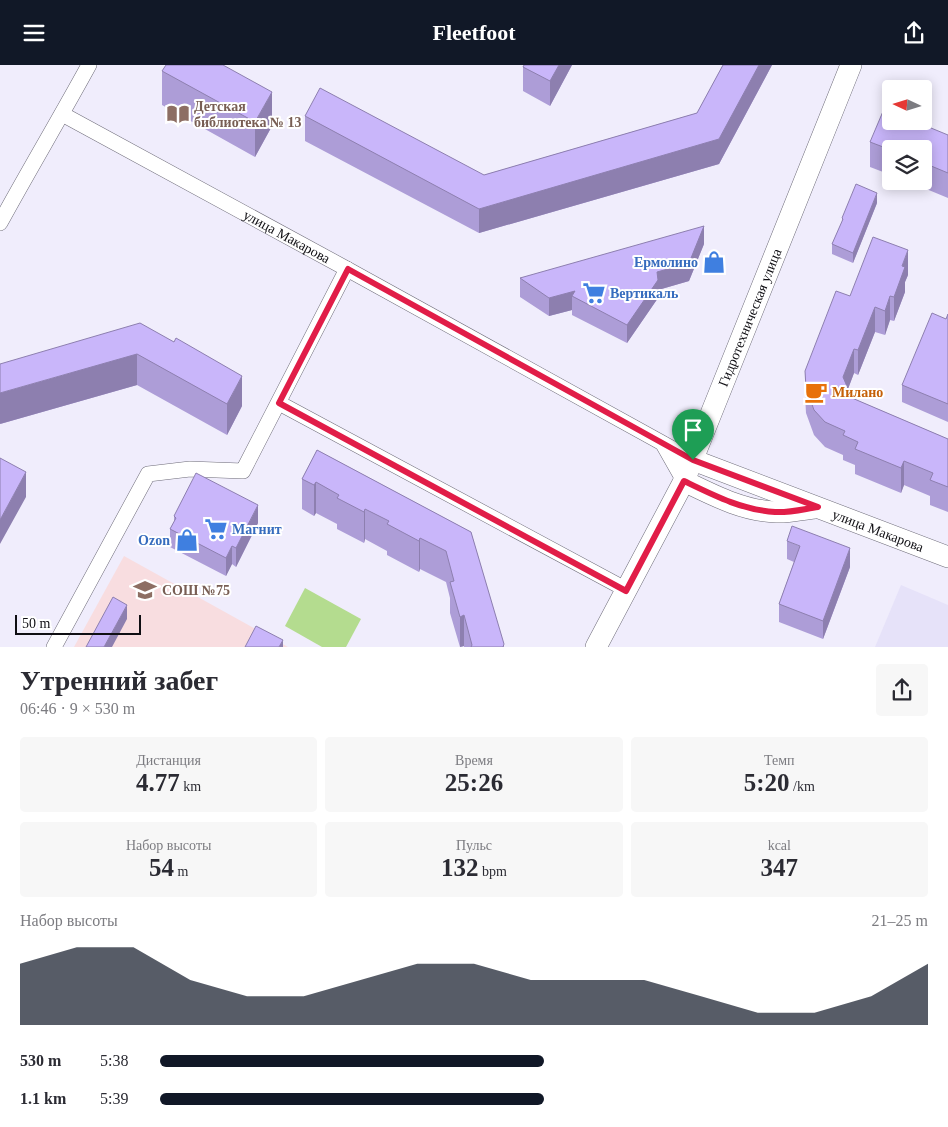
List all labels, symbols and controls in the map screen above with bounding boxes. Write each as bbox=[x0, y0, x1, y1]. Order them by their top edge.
icon: menu bbox=[20, 19, 48, 47]
icon: share bbox=[900, 19, 928, 47]
text: Fleetfoot bbox=[432, 20, 516, 45]
north arrow bbox=[882, 80, 932, 130]
map controls bbox=[882, 80, 932, 190]
place label: Детская библиотека № 13 bbox=[194, 99, 301, 130]
library icon: Детская библиотека № 13 bbox=[165, 101, 191, 127]
button: layers bbox=[882, 140, 932, 190]
street label: улица Макарова bbox=[241, 207, 333, 267]
street label: Гидротехническая улица bbox=[716, 246, 785, 389]
shop icon: Ермолино bbox=[701, 249, 727, 275]
place label: Ермолино bbox=[634, 255, 698, 270]
supermarket icon: Вертикаль bbox=[581, 280, 607, 306]
place label: Вертикаль bbox=[610, 286, 679, 301]
cafe icon: Милано bbox=[803, 379, 829, 405]
place label: Милано bbox=[832, 385, 883, 400]
pin bbox=[672, 409, 714, 460]
icon: arrive bbox=[679, 416, 707, 444]
street label: улица Макарова bbox=[830, 507, 926, 555]
supermarket icon: Магнит bbox=[203, 516, 229, 542]
place label: Магнит bbox=[232, 522, 282, 537]
shop icon: Ozon bbox=[174, 527, 200, 553]
place label: Ozon bbox=[138, 533, 170, 548]
school or university icon: СОШ №75 bbox=[132, 577, 158, 603]
place label: СОШ №75 bbox=[162, 583, 230, 598]
scale bar bbox=[15, 612, 141, 635]
text: 50 m bbox=[22, 616, 50, 631]
button: share bbox=[876, 664, 928, 716]
text: Утренний забег bbox=[20, 665, 218, 696]
text: 06:46 · 9 × 530 m bbox=[20, 700, 135, 717]
text: Дистанция bbox=[136, 753, 201, 768]
text: Время bbox=[455, 753, 493, 768]
text: Темп bbox=[764, 753, 795, 768]
text: 4.77 bbox=[136, 769, 180, 796]
text: 25:26 bbox=[445, 769, 503, 796]
text: 5:20 bbox=[744, 769, 790, 796]
text: km bbox=[180, 779, 201, 794]
text: /km bbox=[790, 779, 815, 794]
text: Набор высоты bbox=[126, 838, 211, 853]
text: Пульс bbox=[456, 838, 492, 853]
text: kcal bbox=[768, 838, 791, 853]
text: 54 bbox=[149, 854, 174, 881]
text: 132 bbox=[441, 854, 479, 881]
text: 347 bbox=[761, 854, 798, 881]
text: m bbox=[174, 864, 188, 879]
text: bpm bbox=[479, 864, 507, 879]
text: Набор высоты bbox=[20, 912, 118, 929]
text: 21–25 m bbox=[872, 912, 928, 929]
text: 530 m bbox=[20, 1052, 61, 1069]
text: 5:38 bbox=[100, 1052, 128, 1069]
text: 1.1 km bbox=[20, 1090, 66, 1107]
text: 5:39 bbox=[100, 1090, 128, 1107]

